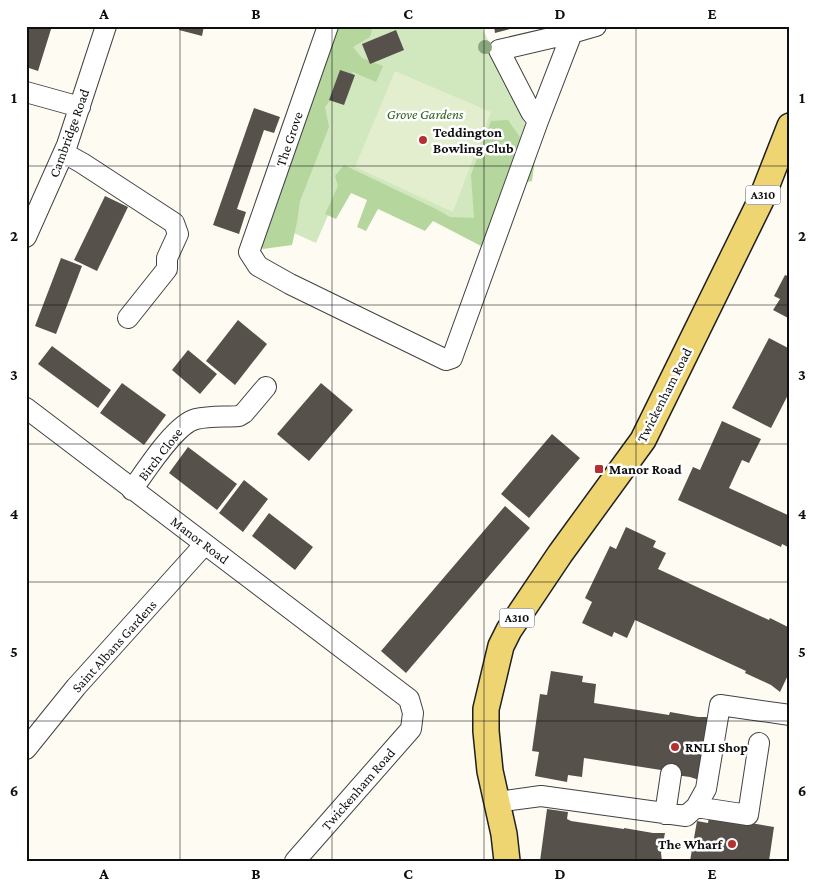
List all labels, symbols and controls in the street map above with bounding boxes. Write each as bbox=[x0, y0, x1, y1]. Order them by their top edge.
text: A bbox=[98, 5, 109, 22]
text: B bbox=[251, 5, 261, 22]
text: C bbox=[403, 5, 413, 22]
text: D bbox=[554, 5, 566, 22]
text: E bbox=[707, 5, 717, 22]
street label: Cambridge Road bbox=[46, 86, 93, 179]
text: 1 bbox=[11, 89, 17, 106]
text: 1 bbox=[799, 89, 805, 106]
park label: Grove Gardens bbox=[387, 106, 464, 122]
street label: The Grove bbox=[272, 110, 306, 168]
place label: Teddington Bowling Club bbox=[433, 124, 514, 156]
marker: Teddington Bowling Club bbox=[417, 134, 429, 146]
road number: A310 bbox=[746, 186, 780, 204]
text: 2 bbox=[10, 227, 18, 244]
text: 2 bbox=[798, 227, 806, 244]
street label: Twickenham Road bbox=[633, 345, 695, 445]
text: 3 bbox=[10, 366, 18, 383]
text: 3 bbox=[798, 366, 806, 383]
street label: Birch Close bbox=[134, 424, 186, 484]
place label: Manor Road bbox=[609, 461, 682, 477]
marker: Manor Road bbox=[593, 463, 605, 475]
text: 4 bbox=[10, 505, 19, 522]
text: 4 bbox=[798, 505, 807, 522]
street label: Manor Road bbox=[168, 513, 233, 567]
street label: Saint Albans Gardens bbox=[68, 596, 160, 696]
road number: A310 bbox=[500, 608, 534, 628]
text: 5 bbox=[10, 643, 18, 660]
text: 5 bbox=[798, 643, 806, 660]
place label: RNLI Shop bbox=[685, 739, 748, 755]
marker: RNLI Shop bbox=[669, 741, 681, 753]
street label: Twickenham Road bbox=[318, 744, 399, 833]
text: 6 bbox=[10, 782, 18, 799]
text: 6 bbox=[798, 782, 806, 799]
place label: The Wharf bbox=[658, 836, 723, 852]
marker: The Wharf bbox=[726, 838, 738, 850]
text: A bbox=[98, 865, 109, 882]
text: B bbox=[251, 865, 261, 882]
text: C bbox=[403, 865, 413, 882]
text: D bbox=[554, 865, 566, 882]
text: E bbox=[707, 865, 717, 882]

